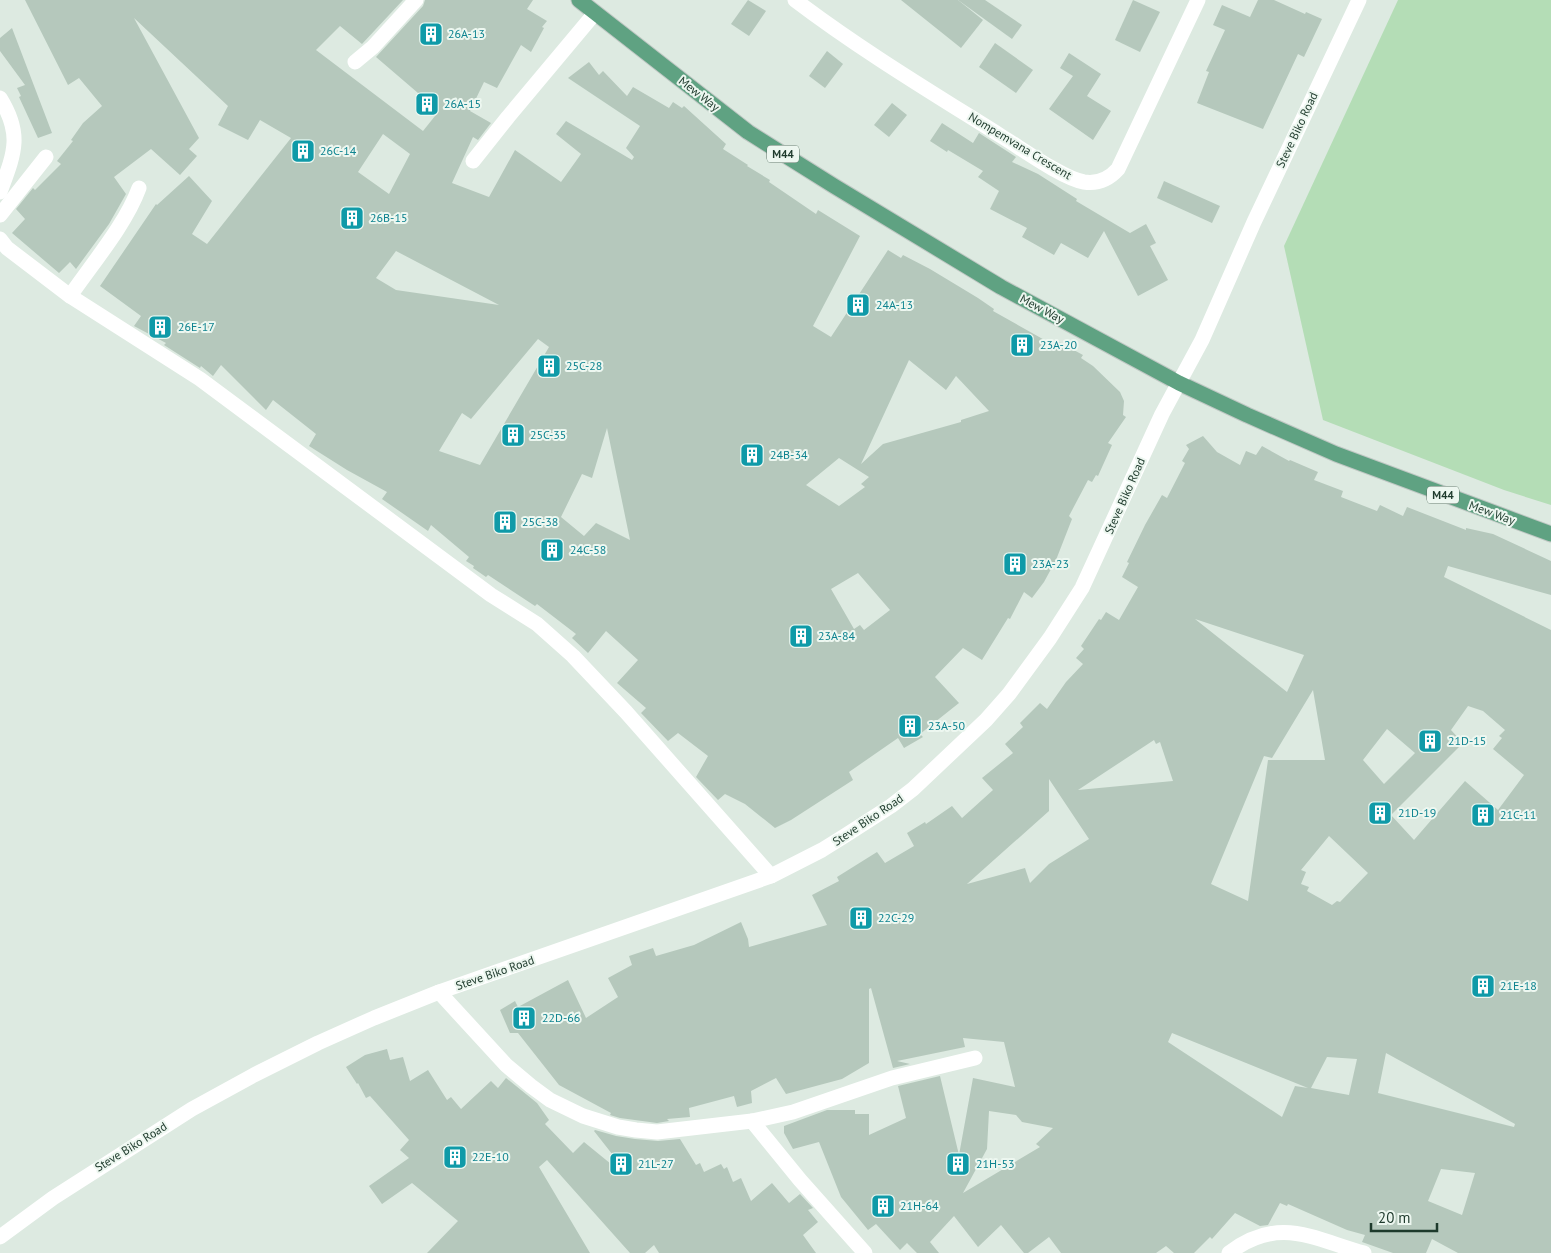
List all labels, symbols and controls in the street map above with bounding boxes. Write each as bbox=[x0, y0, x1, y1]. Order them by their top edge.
building icon: 26A-13 bbox=[418, 21, 444, 47]
place label: 26A-13 bbox=[448, 26, 485, 41]
street label: Mew Way bbox=[676, 73, 723, 115]
street label: Steve Biko Road bbox=[1272, 89, 1321, 170]
building icon: 26A-15 bbox=[414, 91, 440, 117]
place label: 26A-15 bbox=[444, 96, 481, 111]
street label: Nompemvana Crescent bbox=[966, 109, 1075, 182]
building icon: 26C-14 bbox=[290, 138, 316, 164]
place label: 26C-14 bbox=[320, 143, 357, 158]
road number: M44 bbox=[767, 146, 799, 162]
building icon: 26B-15 bbox=[339, 205, 365, 231]
place label: 26B-15 bbox=[370, 210, 408, 225]
street label: Mew Way bbox=[1018, 291, 1067, 327]
building icon: 24A-13 bbox=[845, 292, 871, 318]
place label: 24A-13 bbox=[876, 297, 913, 312]
building icon: 26E-17 bbox=[147, 314, 173, 340]
place label: 26E-17 bbox=[178, 319, 215, 334]
building icon: 23A-20 bbox=[1009, 332, 1035, 358]
place label: 23A-20 bbox=[1040, 337, 1077, 352]
building icon: 25C-28 bbox=[536, 353, 562, 379]
place label: 25C-28 bbox=[566, 358, 602, 373]
building icon: 25C-35 bbox=[500, 422, 526, 448]
place label: 25C-35 bbox=[530, 427, 566, 442]
building icon: 24B-34 bbox=[739, 442, 765, 468]
place label: 24B-34 bbox=[770, 447, 808, 462]
street label: Steve Biko Road bbox=[1101, 455, 1148, 536]
road number: M44 bbox=[1427, 486, 1459, 504]
street label: Mew Way bbox=[1467, 497, 1518, 528]
building icon: 25C-38 bbox=[492, 509, 518, 535]
place label: 25C-38 bbox=[522, 514, 558, 529]
building icon: 24C-58 bbox=[539, 537, 565, 563]
place label: 24C-58 bbox=[570, 542, 606, 557]
building icon: 23A-23 bbox=[1002, 551, 1028, 577]
place label: 23A-23 bbox=[1032, 556, 1069, 571]
building icon: 23A-84 bbox=[788, 623, 814, 649]
place label: 23A-84 bbox=[818, 628, 855, 643]
building icon: 23A-50 bbox=[897, 713, 923, 739]
place label: 23A-50 bbox=[928, 718, 965, 733]
building icon: 21D-15 bbox=[1417, 728, 1443, 754]
place label: 21D-15 bbox=[1448, 733, 1486, 748]
street label: Steve Biko Road bbox=[830, 790, 906, 849]
building icon: 21D-19 bbox=[1367, 800, 1393, 826]
building icon: 21C-11 bbox=[1470, 802, 1496, 828]
place label: 21D-19 bbox=[1398, 805, 1436, 820]
place label: 21C-11 bbox=[1500, 807, 1536, 822]
building icon: 22C-29 bbox=[848, 905, 874, 931]
place label: 22C-29 bbox=[878, 910, 914, 925]
street label: Steve Biko Road bbox=[454, 952, 536, 993]
building icon: 21E-18 bbox=[1470, 973, 1496, 999]
place label: 21E-18 bbox=[1500, 978, 1537, 993]
building icon: 22D-66 bbox=[511, 1005, 537, 1031]
place label: 22D-66 bbox=[542, 1010, 580, 1025]
street label: Steve Biko Road bbox=[92, 1118, 169, 1175]
building icon: 22E-10 bbox=[442, 1144, 468, 1170]
place label: 22E-10 bbox=[472, 1149, 509, 1164]
building icon: 21L-27 bbox=[608, 1151, 634, 1177]
building icon: 21H-53 bbox=[945, 1151, 971, 1177]
place label: 21L-27 bbox=[638, 1156, 674, 1171]
place label: 21H-53 bbox=[976, 1156, 1015, 1171]
building icon: 21H-64 bbox=[870, 1193, 896, 1219]
place label: 21H-64 bbox=[900, 1198, 939, 1213]
scale bar bbox=[1371, 1200, 1437, 1232]
text: 20 m bbox=[1378, 1208, 1411, 1227]

